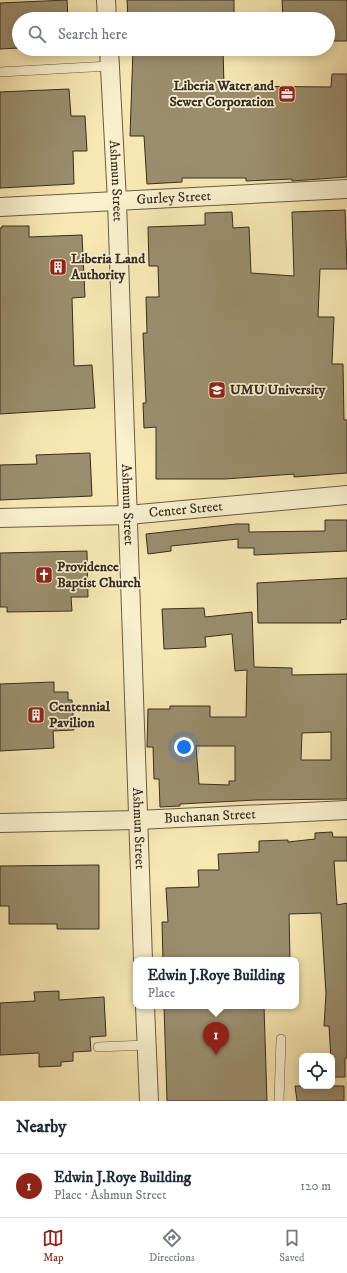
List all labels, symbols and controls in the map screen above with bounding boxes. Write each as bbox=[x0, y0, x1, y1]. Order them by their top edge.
search box bbox=[12, 12, 335, 56]
icon: search bbox=[26, 23, 48, 45]
text: Search here bbox=[58, 25, 127, 44]
place label: Liberia Water and Sewer Corporation bbox=[169, 77, 275, 111]
office icon: Liberia Water and Sewer Corporation bbox=[277, 84, 297, 104]
street label: Ashmun Street bbox=[105, 140, 127, 222]
street label: Gurley Street bbox=[136, 187, 212, 209]
place label: Liberia Land Authority bbox=[70, 250, 146, 284]
building icon: Liberia Land Authority bbox=[48, 257, 68, 277]
school or university icon: UMU University bbox=[207, 380, 227, 400]
place label: UMU University bbox=[230, 381, 326, 399]
street label: Ashmun Street bbox=[117, 463, 138, 546]
street label: Center Street bbox=[148, 497, 224, 522]
place label: Providence Baptist Church bbox=[57, 558, 142, 592]
church icon: Providence Baptist Church bbox=[34, 565, 54, 585]
place label: Centennial Pavilion bbox=[49, 698, 111, 732]
building icon: Centennial Pavilion bbox=[26, 705, 46, 725]
your location bbox=[174, 737, 194, 757]
street label: Ashmun Street bbox=[128, 787, 149, 870]
street label: Buchanan Street bbox=[164, 805, 257, 828]
popup bbox=[133, 957, 299, 1009]
text: Edwin J.Roye Building bbox=[147, 966, 285, 985]
text: Place bbox=[147, 985, 175, 1001]
pin: 1 bbox=[203, 1022, 229, 1055]
map controls bbox=[299, 1053, 335, 1089]
button: locate bbox=[299, 1053, 335, 1089]
text: Nearby bbox=[16, 1116, 66, 1138]
text: Edwin J.Roye Building bbox=[54, 1168, 191, 1187]
text: 1 bbox=[27, 1178, 31, 1194]
text: 120 m bbox=[300, 1178, 331, 1194]
text: Place · Ashmun Street bbox=[54, 1187, 166, 1203]
tab: Map bbox=[42, 1227, 64, 1265]
tab: Directions bbox=[149, 1227, 195, 1265]
tab: Saved bbox=[279, 1227, 305, 1265]

